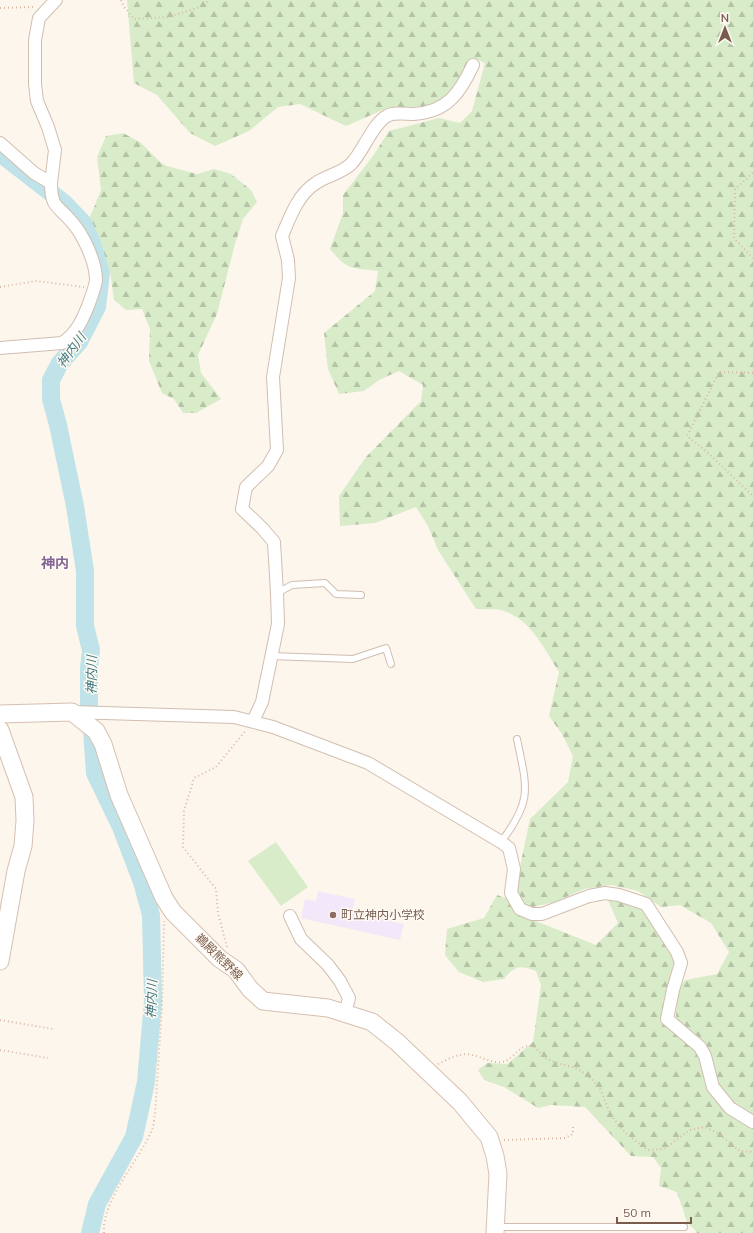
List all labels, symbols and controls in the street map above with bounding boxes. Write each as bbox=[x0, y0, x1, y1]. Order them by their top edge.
north arrow bbox=[705, 8, 745, 48]
text: N bbox=[721, 11, 729, 25]
water label: 神内川 bbox=[53, 328, 90, 370]
district label: 神内 bbox=[41, 554, 69, 572]
water label: 神内川 bbox=[83, 653, 99, 695]
place label: 町立神内小学校 bbox=[341, 907, 425, 922]
marker: 町立神内小学校 bbox=[328, 910, 338, 920]
street label: 鵜殿熊野線 bbox=[193, 930, 246, 983]
water label: 神内川 bbox=[142, 977, 160, 1019]
scale bar bbox=[617, 1199, 691, 1225]
text: 50 m bbox=[623, 1205, 651, 1220]

